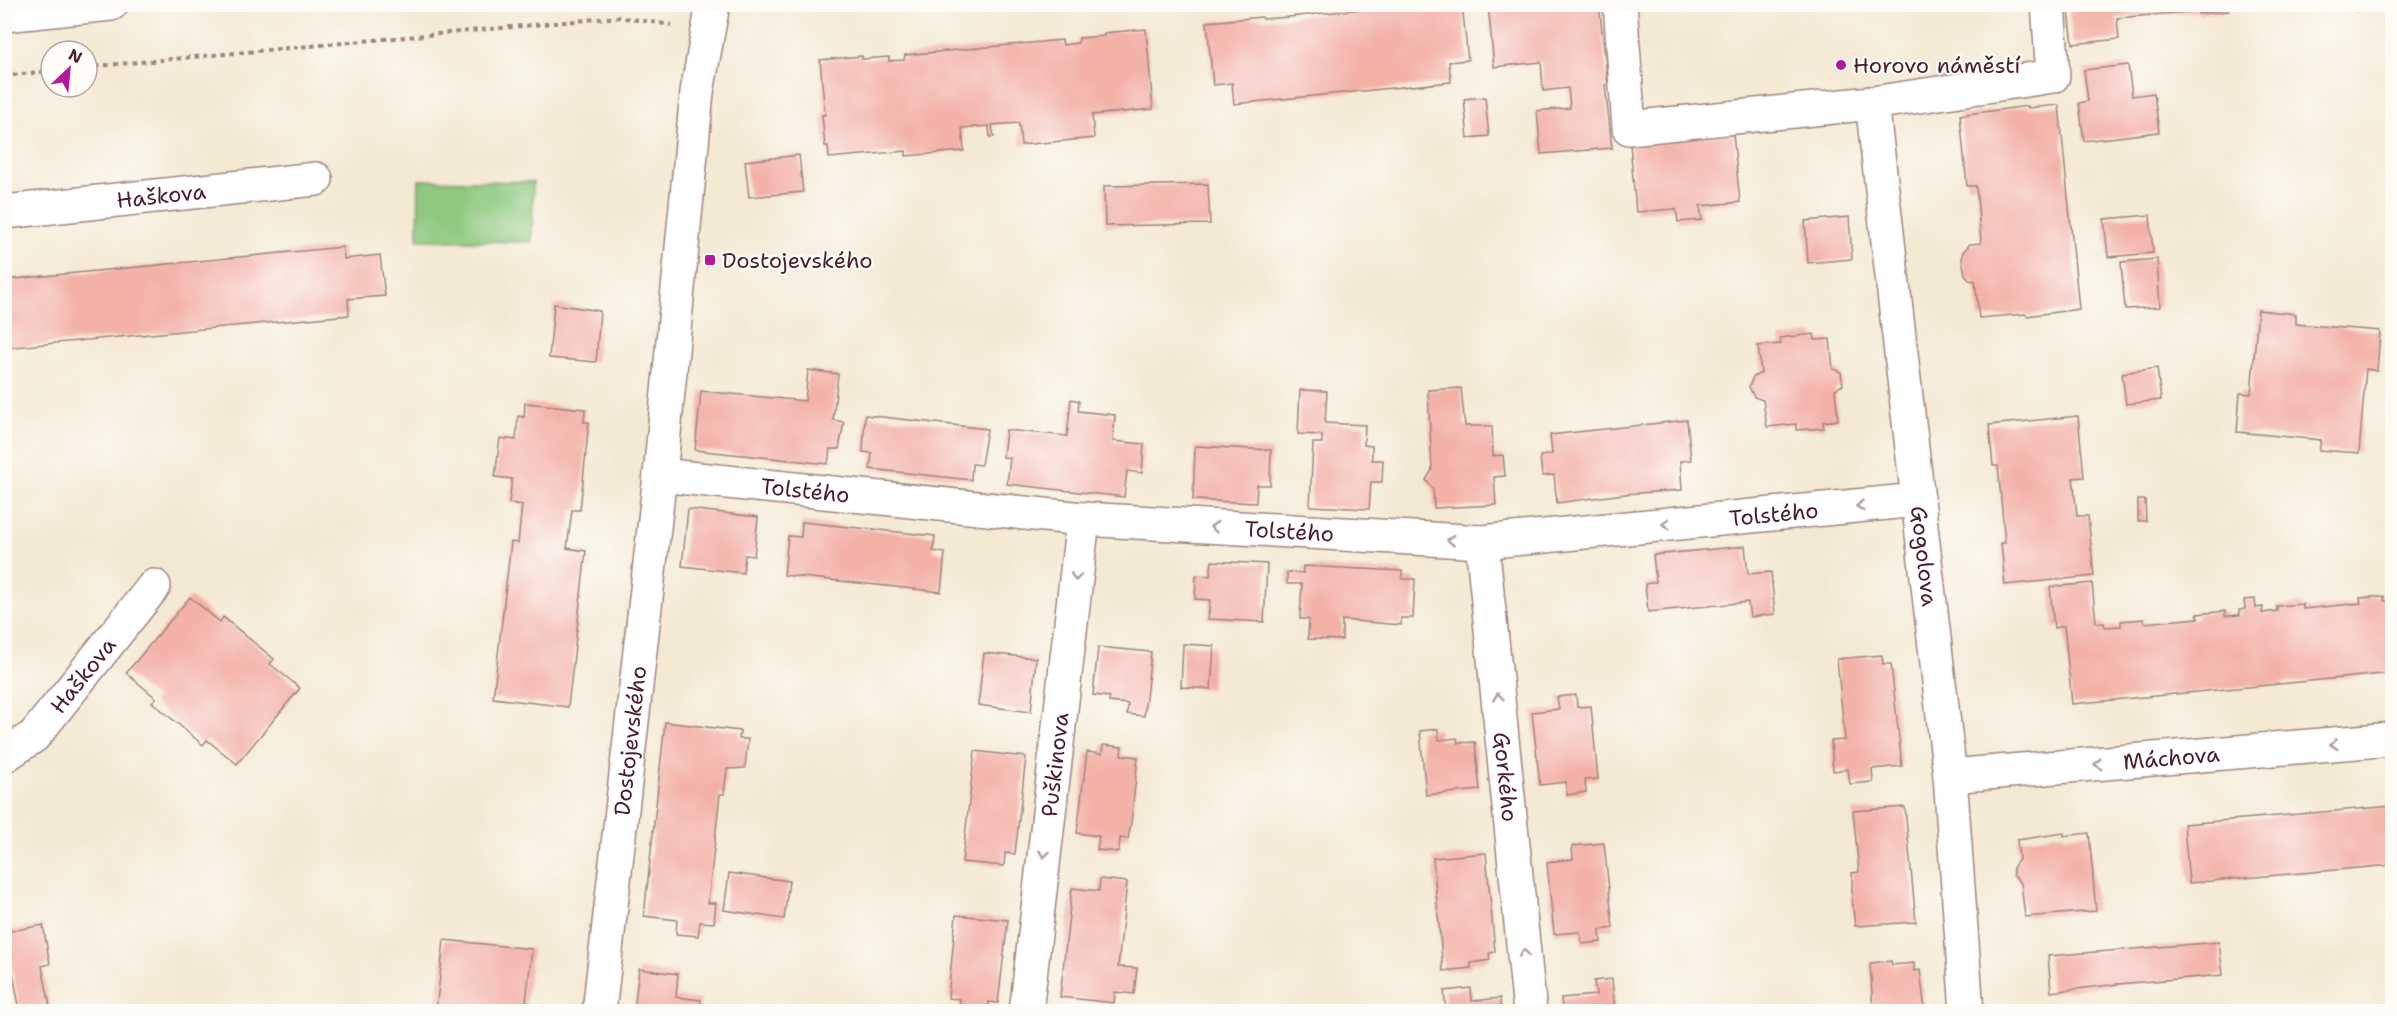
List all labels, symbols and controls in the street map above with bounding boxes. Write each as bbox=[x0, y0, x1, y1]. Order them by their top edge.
north arrow bbox=[39, 39, 99, 99]
text: N bbox=[65, 44, 86, 68]
place label: Horovo náměstí bbox=[1853, 51, 2021, 80]
marker: Horovo náměstí bbox=[1834, 58, 1848, 72]
street label: Haškova bbox=[115, 176, 208, 215]
place label: Dostojevského bbox=[722, 246, 873, 275]
marker: Dostojevského bbox=[703, 253, 717, 267]
street label: Tolstého bbox=[759, 471, 851, 509]
street label: Tolstého bbox=[1728, 495, 1820, 533]
one-way arrow bbox=[1855, 499, 1865, 512]
street label: Gogolova bbox=[1904, 504, 1945, 608]
street label: Tolstého bbox=[1244, 514, 1335, 548]
one-way arrow bbox=[1661, 517, 1670, 530]
one-way arrow bbox=[1210, 520, 1219, 533]
one-way arrow bbox=[1446, 534, 1455, 547]
one-way arrow bbox=[1070, 573, 1083, 582]
street label: Haškova bbox=[43, 631, 122, 719]
street label: Dostojevského bbox=[607, 664, 653, 817]
one-way arrow bbox=[1492, 692, 1505, 701]
street label: Puškinova bbox=[1034, 711, 1075, 818]
street label: Gorkého bbox=[1487, 730, 1525, 823]
one-way arrow bbox=[2330, 737, 2339, 750]
street label: Máchova bbox=[2122, 739, 2221, 776]
one-way arrow bbox=[2093, 757, 2103, 770]
one-way arrow bbox=[1039, 850, 1051, 859]
one-way arrow bbox=[1518, 949, 1531, 958]

